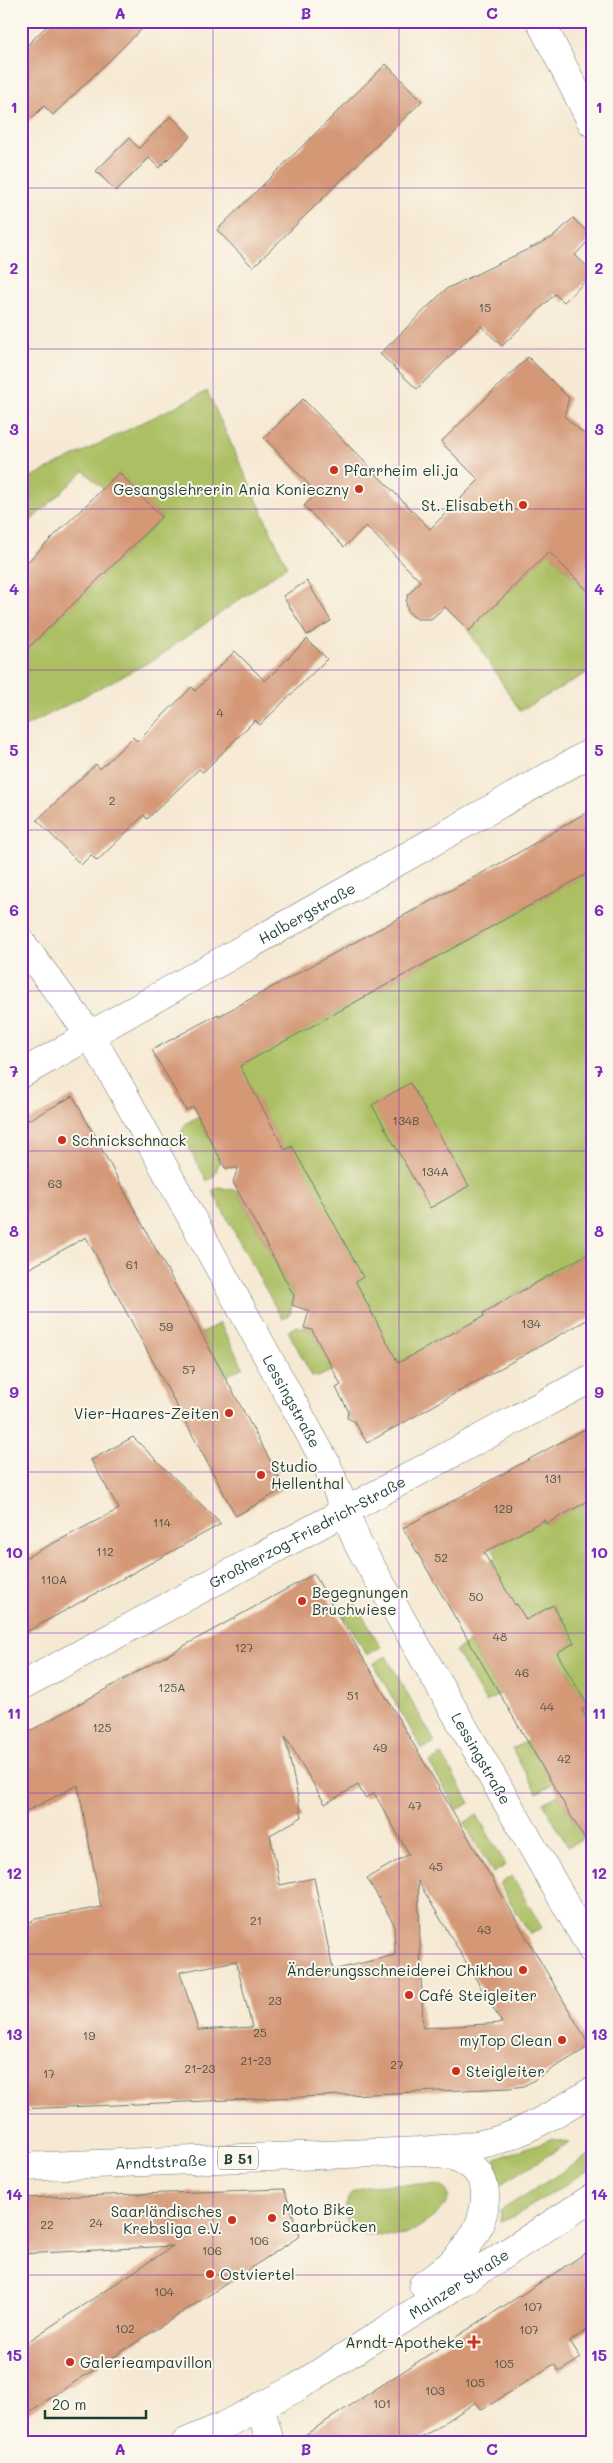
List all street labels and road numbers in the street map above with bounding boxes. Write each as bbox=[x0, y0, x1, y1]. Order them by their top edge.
street label: Halbergstraße bbox=[255, 878, 359, 948]
street label: Lessingstraße bbox=[259, 1351, 326, 1451]
street label: Großherzog-Friedrich-Straße bbox=[205, 1471, 409, 1593]
street label: Lessingstraße bbox=[447, 1709, 516, 1808]
road number: B 51 bbox=[218, 2146, 258, 2170]
street label: Arndtstraße bbox=[115, 2150, 207, 2173]
street label: Mainzer Straße bbox=[405, 2244, 513, 2323]

